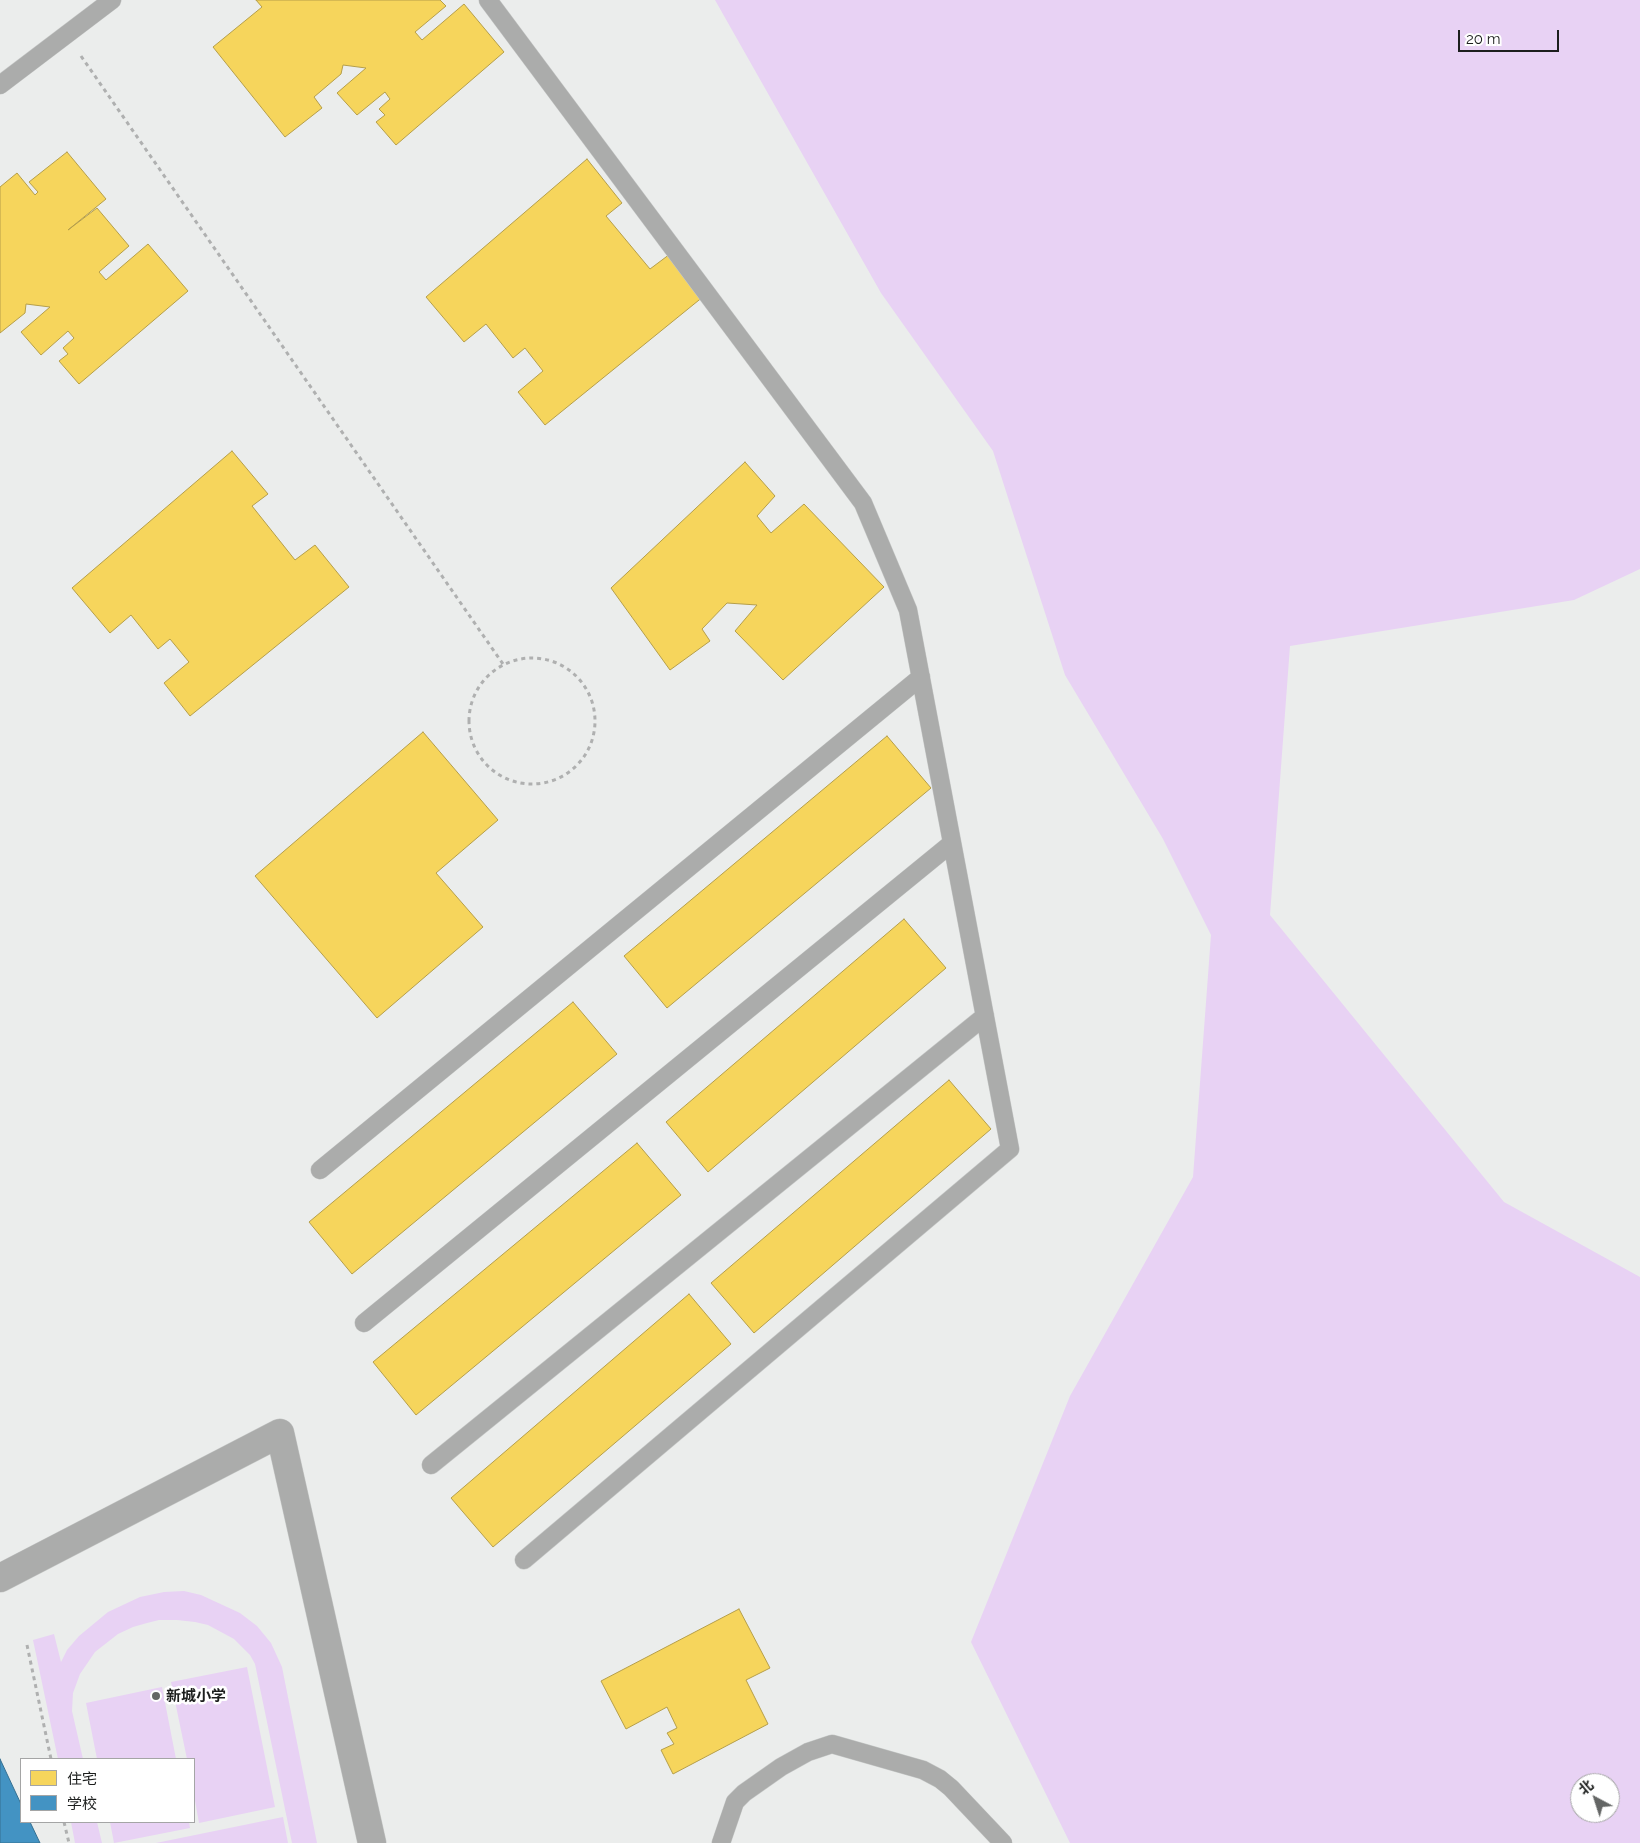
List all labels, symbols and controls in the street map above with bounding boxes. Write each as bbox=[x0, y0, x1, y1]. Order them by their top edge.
scale bar bbox=[1460, 20, 1561, 52]
text: 20 m bbox=[1466, 30, 1501, 48]
place label: 新城小学 bbox=[166, 1687, 226, 1705]
marker: 新城小学 bbox=[150, 1690, 162, 1702]
legend bbox=[20, 1758, 195, 1823]
text: 住宅 bbox=[67, 1770, 97, 1788]
north arrow bbox=[1570, 1773, 1620, 1823]
text: 北 bbox=[1575, 1777, 1597, 1798]
text: 学校 bbox=[67, 1795, 97, 1813]

